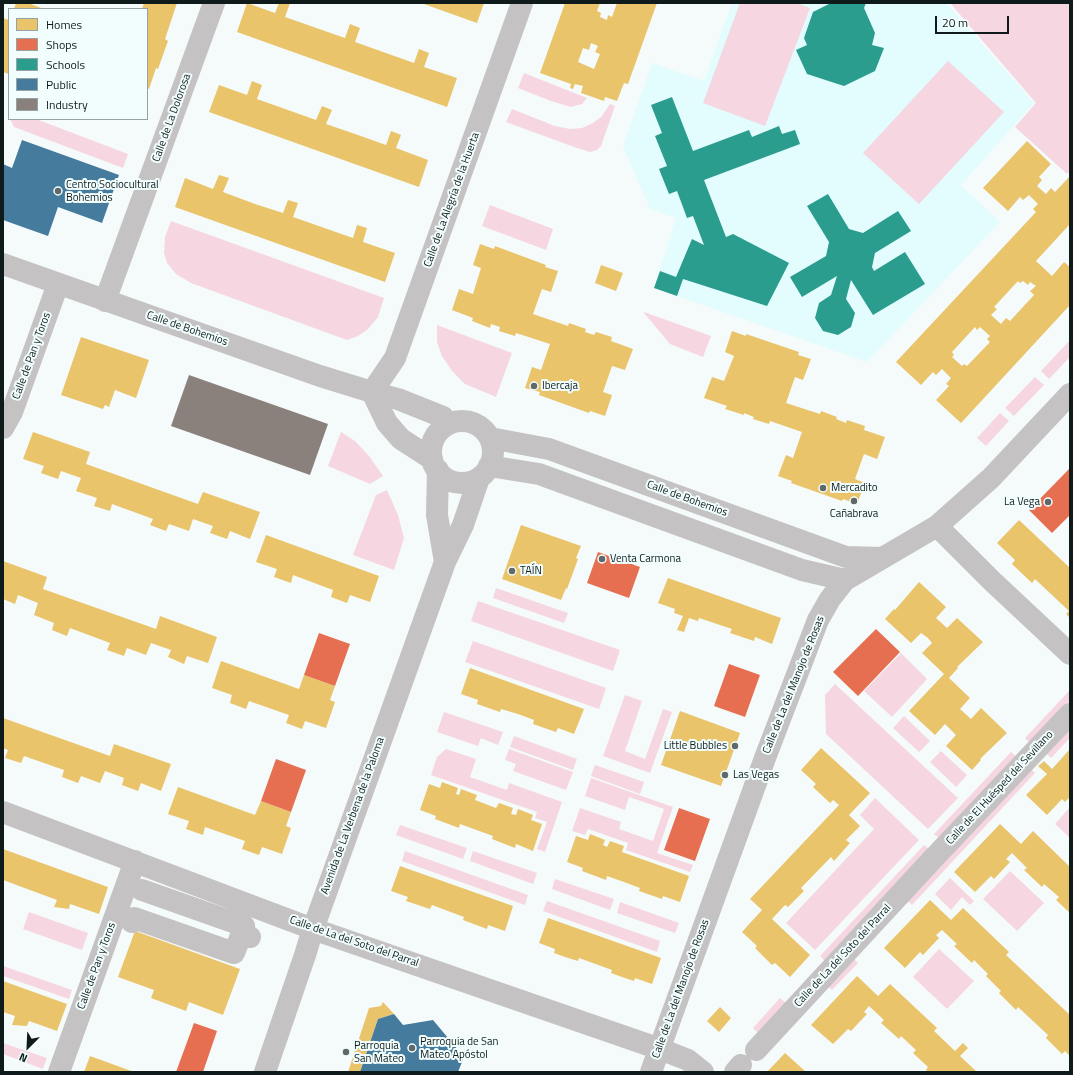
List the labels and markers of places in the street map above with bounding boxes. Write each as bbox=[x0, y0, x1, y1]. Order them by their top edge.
place label: Centro Sociocultural Bohemios bbox=[66, 178, 159, 204]
marker: Centro Sociocultural Bohemios bbox=[53, 186, 63, 196]
place label: Ibercaja bbox=[542, 379, 578, 393]
marker: Ibercaja bbox=[529, 381, 539, 391]
place label: Mercadito bbox=[831, 481, 878, 495]
marker: Mercadito bbox=[818, 483, 828, 493]
place label: La Vega bbox=[1004, 495, 1040, 509]
marker: Cañabrava bbox=[849, 496, 859, 506]
marker: La Vega bbox=[1043, 497, 1053, 507]
place label: Cañabrava bbox=[830, 507, 878, 521]
place label: Venta Carmona bbox=[610, 552, 681, 566]
marker: Venta Carmona bbox=[597, 554, 607, 564]
place label: TAÍN bbox=[520, 564, 542, 578]
marker: TAÍN bbox=[507, 566, 517, 576]
place label: Little Bubbles bbox=[664, 739, 727, 753]
marker: Little Bubbles bbox=[730, 741, 740, 751]
place label: Las Vegas bbox=[733, 768, 779, 782]
marker: Las Vegas bbox=[720, 770, 730, 780]
place label: Parroquia de San Mateo Apóstol bbox=[420, 1035, 498, 1061]
place label: Parroquia San Mateo bbox=[354, 1039, 404, 1065]
marker: Parroquia de San Mateo Apóstol bbox=[407, 1043, 417, 1053]
marker: Parroquia San Mateo bbox=[341, 1047, 351, 1057]

